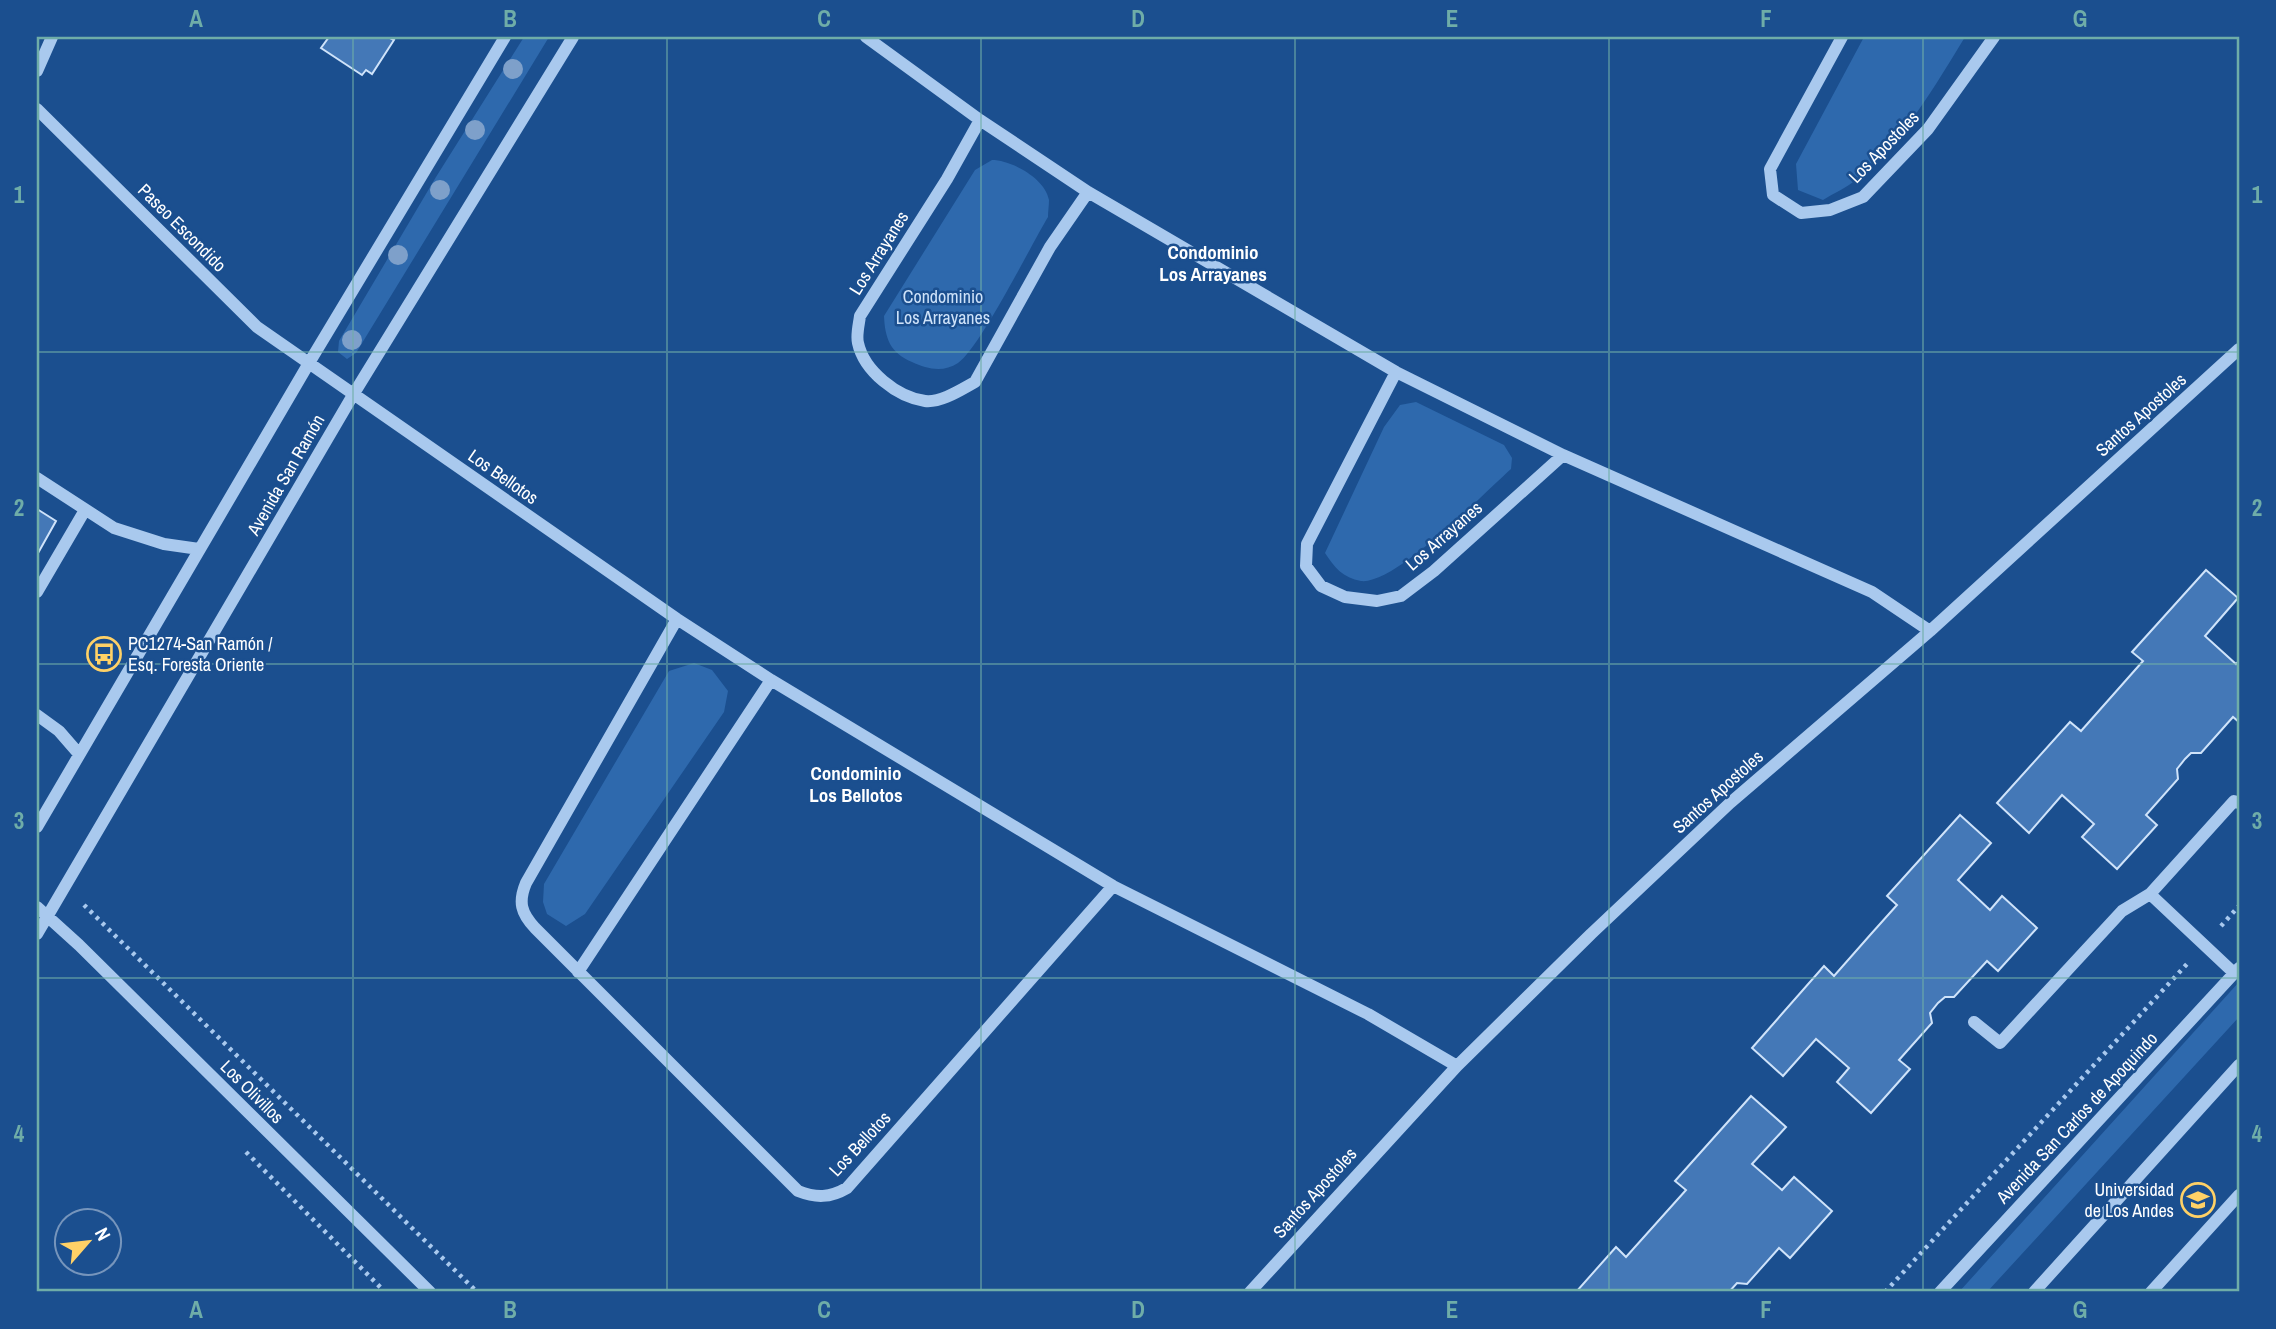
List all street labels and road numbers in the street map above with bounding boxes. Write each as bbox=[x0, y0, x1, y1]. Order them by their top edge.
street label: Los Apostoles bbox=[1843, 105, 1925, 188]
street label: Paseo Escondido bbox=[133, 178, 232, 277]
street label: Los Arrayanes bbox=[843, 206, 914, 299]
street label: Santos Apostoles bbox=[2090, 367, 2191, 462]
street label: Avenida San Ramón bbox=[240, 410, 330, 541]
street label: Los Bellotos bbox=[463, 443, 543, 510]
street label: Los Arrayanes bbox=[1400, 495, 1487, 576]
street label: Santos Apostoles bbox=[1667, 744, 1768, 839]
street label: Avenida San Carlos de Apoquindo bbox=[1990, 1026, 2163, 1210]
street label: Los Olivillos bbox=[215, 1054, 290, 1129]
street label: Los Bellotos bbox=[823, 1106, 896, 1182]
street label: Santos Apostoles bbox=[1267, 1142, 1362, 1243]

